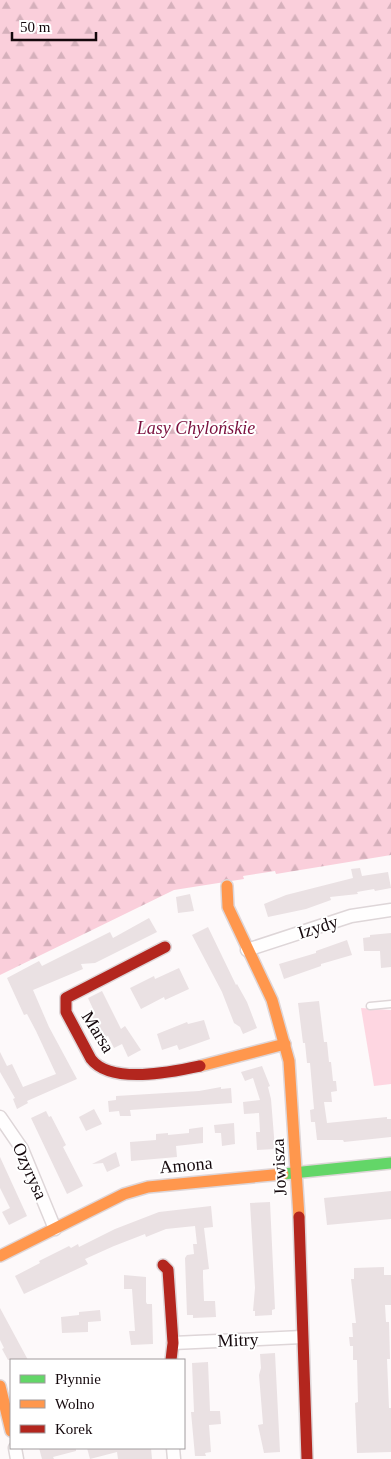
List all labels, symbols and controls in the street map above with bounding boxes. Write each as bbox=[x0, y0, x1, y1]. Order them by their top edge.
scale bar bbox=[12, 10, 96, 42]
text: 50 m bbox=[20, 19, 51, 35]
park label: Lasy Chylońskie bbox=[136, 418, 255, 438]
street label: Izydy bbox=[295, 911, 341, 943]
street label: Marsa bbox=[78, 1008, 118, 1056]
street label: Jowisza bbox=[268, 1138, 290, 1196]
street label: Ozyrysa bbox=[9, 1140, 51, 1202]
street label: Amona bbox=[159, 1153, 213, 1177]
street label: Mitry bbox=[217, 1329, 259, 1351]
legend bbox=[10, 1359, 185, 1449]
text: Płynnie bbox=[55, 1371, 101, 1387]
text: Wolno bbox=[55, 1396, 95, 1412]
text: Korek bbox=[55, 1421, 93, 1437]

